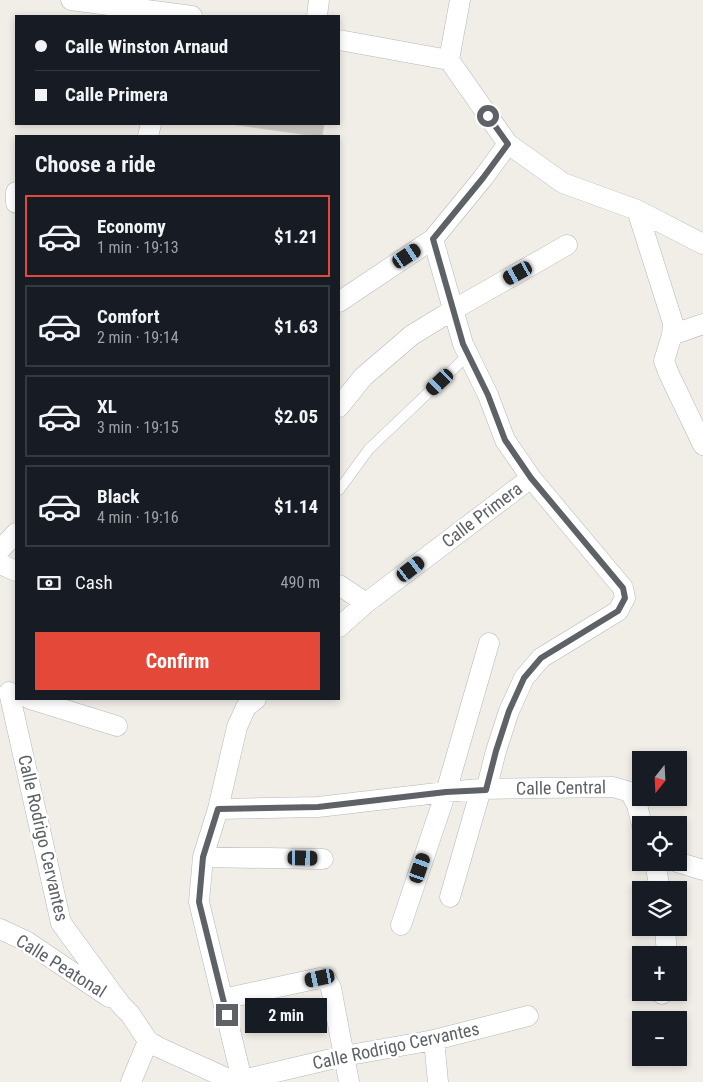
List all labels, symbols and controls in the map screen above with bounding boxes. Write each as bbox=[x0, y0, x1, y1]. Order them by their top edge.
text: Calle Winston Arnaud bbox=[65, 35, 228, 58]
text: Calle Primera bbox=[65, 83, 168, 106]
route start bbox=[477, 105, 499, 127]
text: Choose a ride bbox=[35, 152, 156, 177]
icon: car bbox=[37, 214, 82, 259]
text: Economy bbox=[97, 215, 166, 238]
text: $1.21 bbox=[274, 225, 318, 248]
text: 1 min · 19:13 bbox=[97, 238, 179, 257]
car bbox=[390, 241, 423, 271]
car bbox=[501, 259, 534, 287]
icon: car bbox=[37, 304, 82, 349]
text: Comfort bbox=[97, 305, 160, 328]
text: $1.63 bbox=[274, 315, 318, 338]
text: 2 min · 19:14 bbox=[97, 328, 179, 347]
car bbox=[423, 366, 456, 398]
icon: car bbox=[37, 394, 82, 439]
text: XL bbox=[97, 395, 117, 418]
text: $2.05 bbox=[274, 405, 318, 428]
text: 3 min · 19:15 bbox=[97, 418, 179, 437]
street label: Calle Primera bbox=[437, 478, 526, 552]
icon: car bbox=[37, 484, 82, 529]
text: Black bbox=[97, 485, 139, 508]
text: $1.14 bbox=[274, 495, 318, 518]
text: 4 min · 19:16 bbox=[97, 508, 179, 527]
car bbox=[394, 554, 427, 584]
icon: cash bbox=[35, 569, 63, 597]
text: Cash bbox=[75, 571, 113, 594]
text: 490 m bbox=[281, 573, 320, 592]
button: Confirm bbox=[35, 632, 320, 690]
north arrow bbox=[632, 751, 688, 806]
map controls bbox=[632, 751, 687, 1066]
street label: Calle Rodrigo Cervantes bbox=[14, 753, 73, 923]
street label: Calle Central bbox=[516, 776, 606, 799]
button: locate bbox=[632, 816, 687, 871]
car bbox=[287, 850, 318, 866]
car bbox=[408, 851, 431, 885]
button: layers bbox=[632, 881, 687, 936]
street label: Calle Peatonal bbox=[12, 930, 110, 1002]
button: + bbox=[632, 946, 687, 1001]
car bbox=[303, 968, 336, 988]
callout: 2 min bbox=[244, 998, 327, 1032]
route end bbox=[216, 1004, 238, 1026]
text: 2 min bbox=[268, 1006, 304, 1025]
button: − bbox=[632, 1011, 687, 1066]
street label: Calle Rodrigo Cervantes bbox=[311, 1018, 481, 1073]

